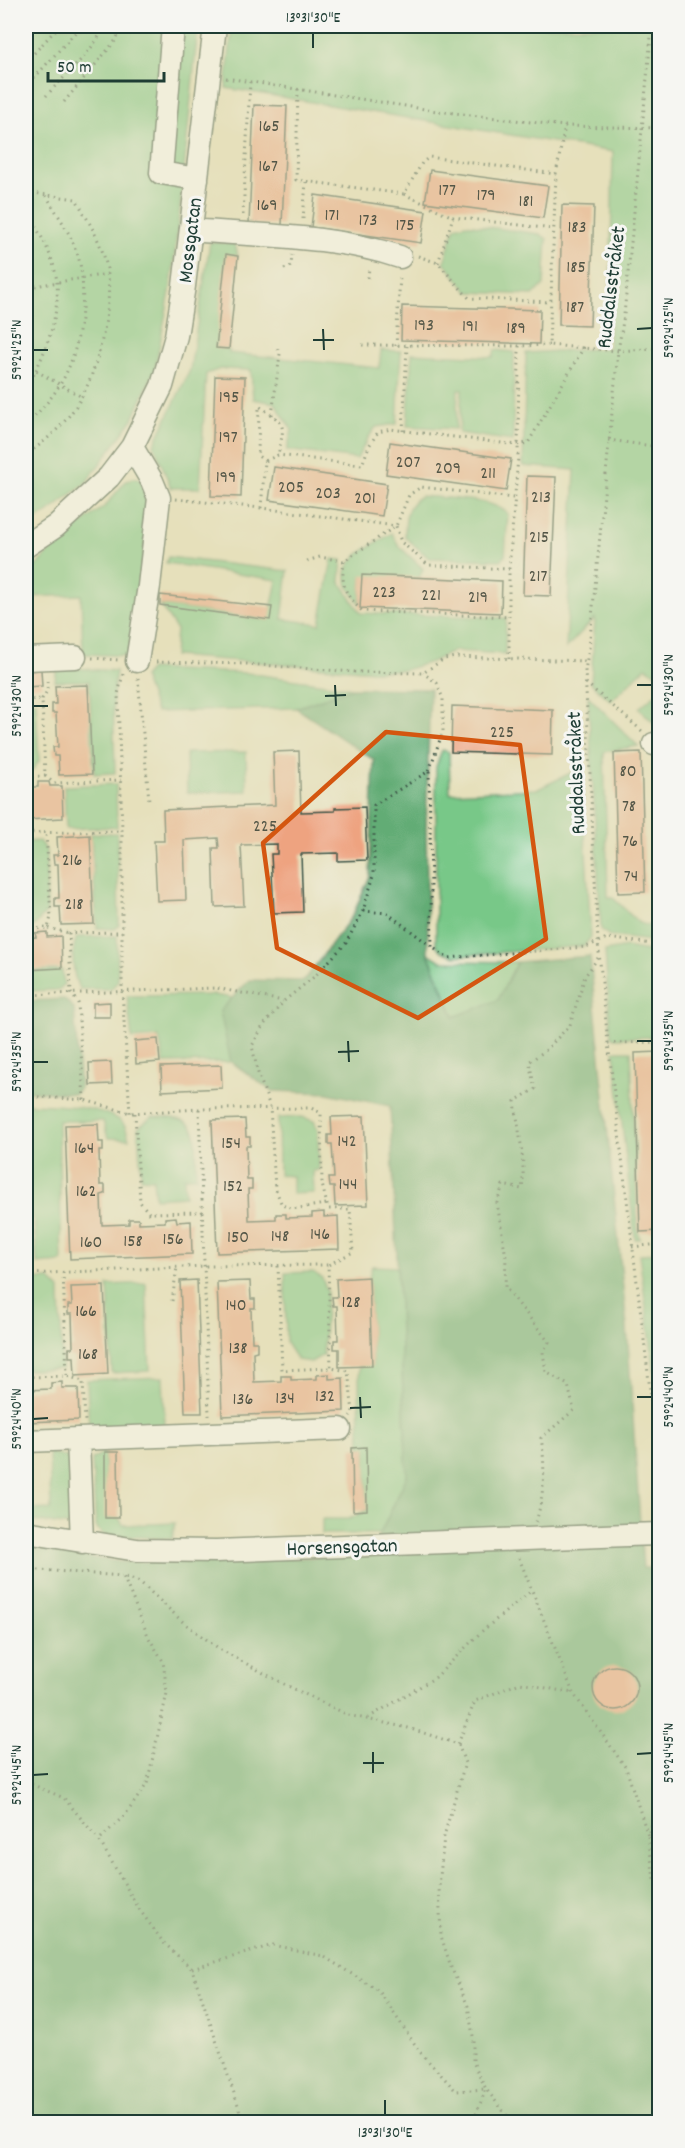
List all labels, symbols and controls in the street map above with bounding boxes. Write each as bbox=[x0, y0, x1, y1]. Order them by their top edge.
text: 13°31'30"E bbox=[286, 8, 341, 30]
scale bar bbox=[48, 45, 164, 83]
text: 50 m bbox=[57, 56, 92, 81]
house number: 165 bbox=[258, 115, 280, 140]
house number: 167 bbox=[258, 155, 278, 180]
house number: 177 bbox=[438, 179, 456, 204]
house number: 179 bbox=[476, 184, 496, 209]
house number: 181 bbox=[518, 190, 534, 215]
house number: 169 bbox=[256, 194, 278, 219]
street label: Mossgatan bbox=[172, 196, 212, 285]
house number: 171 bbox=[325, 204, 339, 229]
house number: 173 bbox=[359, 209, 377, 234]
house number: 175 bbox=[395, 214, 415, 239]
house number: 183 bbox=[567, 216, 587, 241]
street label: Ruddalsstråket bbox=[591, 224, 635, 350]
house number: 185 bbox=[566, 256, 586, 281]
house number: 187 bbox=[566, 296, 584, 321]
text: 59°24'25"N bbox=[659, 298, 681, 358]
house number: 193 bbox=[414, 314, 434, 339]
house number: 191 bbox=[462, 315, 478, 340]
house number: 189 bbox=[506, 317, 526, 342]
text: 59°24'25"N bbox=[7, 320, 29, 380]
house number: 195 bbox=[219, 386, 239, 411]
house number: 197 bbox=[218, 426, 238, 451]
house number: 207 bbox=[396, 451, 420, 476]
house number: 209 bbox=[435, 457, 461, 482]
house number: 211 bbox=[480, 462, 496, 487]
house number: 199 bbox=[216, 466, 236, 491]
house number: 205 bbox=[278, 476, 304, 501]
house number: 203 bbox=[315, 482, 341, 507]
house number: 213 bbox=[531, 486, 551, 511]
house number: 201 bbox=[354, 487, 376, 512]
house number: 215 bbox=[529, 526, 549, 551]
house number: 217 bbox=[529, 565, 547, 590]
house number: 223 bbox=[372, 581, 396, 606]
house number: 221 bbox=[421, 584, 441, 609]
house number: 219 bbox=[468, 586, 488, 611]
text: 59°24'30"N bbox=[659, 654, 681, 716]
text: 59°24'30"N bbox=[7, 675, 29, 737]
street label: Ruddalsstråket bbox=[561, 711, 595, 835]
house number: 225 bbox=[490, 721, 514, 746]
house number: 80 bbox=[619, 760, 637, 785]
house number: 78 bbox=[622, 795, 636, 820]
house number: 225 bbox=[253, 815, 277, 840]
house number: 76 bbox=[622, 830, 638, 855]
house number: 216 bbox=[62, 849, 82, 874]
house number: 74 bbox=[624, 865, 638, 890]
house number: 218 bbox=[64, 893, 84, 918]
text: 59°24'35"N bbox=[659, 1011, 681, 1071]
text: 59°24'35"N bbox=[7, 1032, 29, 1092]
house number: 142 bbox=[337, 1130, 357, 1155]
house number: 154 bbox=[221, 1132, 241, 1157]
house number: 164 bbox=[74, 1137, 94, 1162]
house number: 144 bbox=[339, 1173, 357, 1198]
house number: 152 bbox=[223, 1175, 243, 1200]
house number: 162 bbox=[76, 1180, 96, 1205]
house number: 146 bbox=[310, 1223, 330, 1248]
house number: 148 bbox=[271, 1225, 289, 1250]
house number: 150 bbox=[227, 1226, 249, 1251]
house number: 156 bbox=[162, 1228, 184, 1253]
house number: 158 bbox=[123, 1230, 143, 1255]
house number: 160 bbox=[80, 1231, 102, 1256]
house number: 128 bbox=[341, 1291, 361, 1316]
house number: 140 bbox=[225, 1294, 247, 1319]
house number: 166 bbox=[75, 1300, 97, 1325]
house number: 138 bbox=[228, 1337, 248, 1362]
house number: 168 bbox=[78, 1343, 98, 1368]
text: 59°24'40"N bbox=[659, 1366, 681, 1428]
house number: 132 bbox=[315, 1385, 335, 1410]
house number: 134 bbox=[275, 1387, 295, 1412]
text: 59°24'40"N bbox=[7, 1388, 29, 1450]
house number: 136 bbox=[233, 1388, 253, 1413]
street label: Horsensgatan bbox=[286, 1532, 398, 1566]
text: 59°24'45"N bbox=[659, 1723, 681, 1783]
text: 59°24'45"N bbox=[7, 1745, 29, 1805]
text: 13°31'30"E bbox=[358, 2123, 413, 2145]

